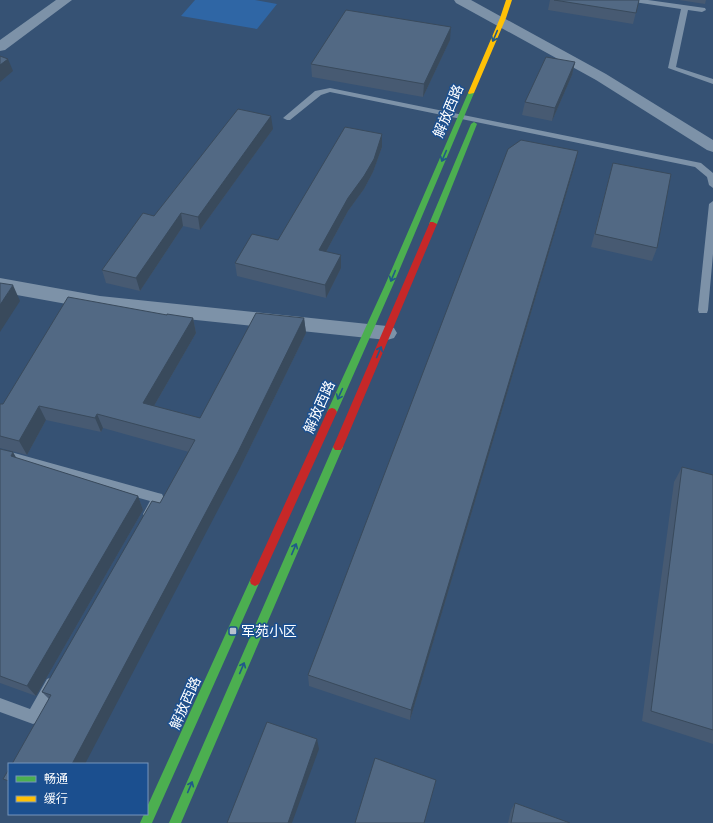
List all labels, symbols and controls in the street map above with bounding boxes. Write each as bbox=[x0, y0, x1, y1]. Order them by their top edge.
one-way arrow bbox=[490, 30, 498, 42]
street label: 解放西路 bbox=[430, 82, 466, 140]
one-way arrow bbox=[440, 150, 447, 162]
one-way arrow bbox=[389, 269, 396, 281]
one-way arrow bbox=[376, 347, 383, 359]
street label: 解放西路 bbox=[300, 378, 338, 436]
one-way arrow bbox=[336, 388, 343, 400]
one-way arrow bbox=[290, 543, 298, 555]
place label: 军苑小区 bbox=[241, 623, 297, 639]
marker: 军苑小区 bbox=[228, 626, 238, 636]
one-way arrow bbox=[239, 662, 246, 674]
street label: 解放西路 bbox=[166, 674, 204, 732]
legend bbox=[8, 763, 148, 815]
text: 畅通 bbox=[44, 772, 68, 786]
one-way arrow bbox=[187, 782, 194, 794]
text: 缓行 bbox=[44, 792, 68, 806]

